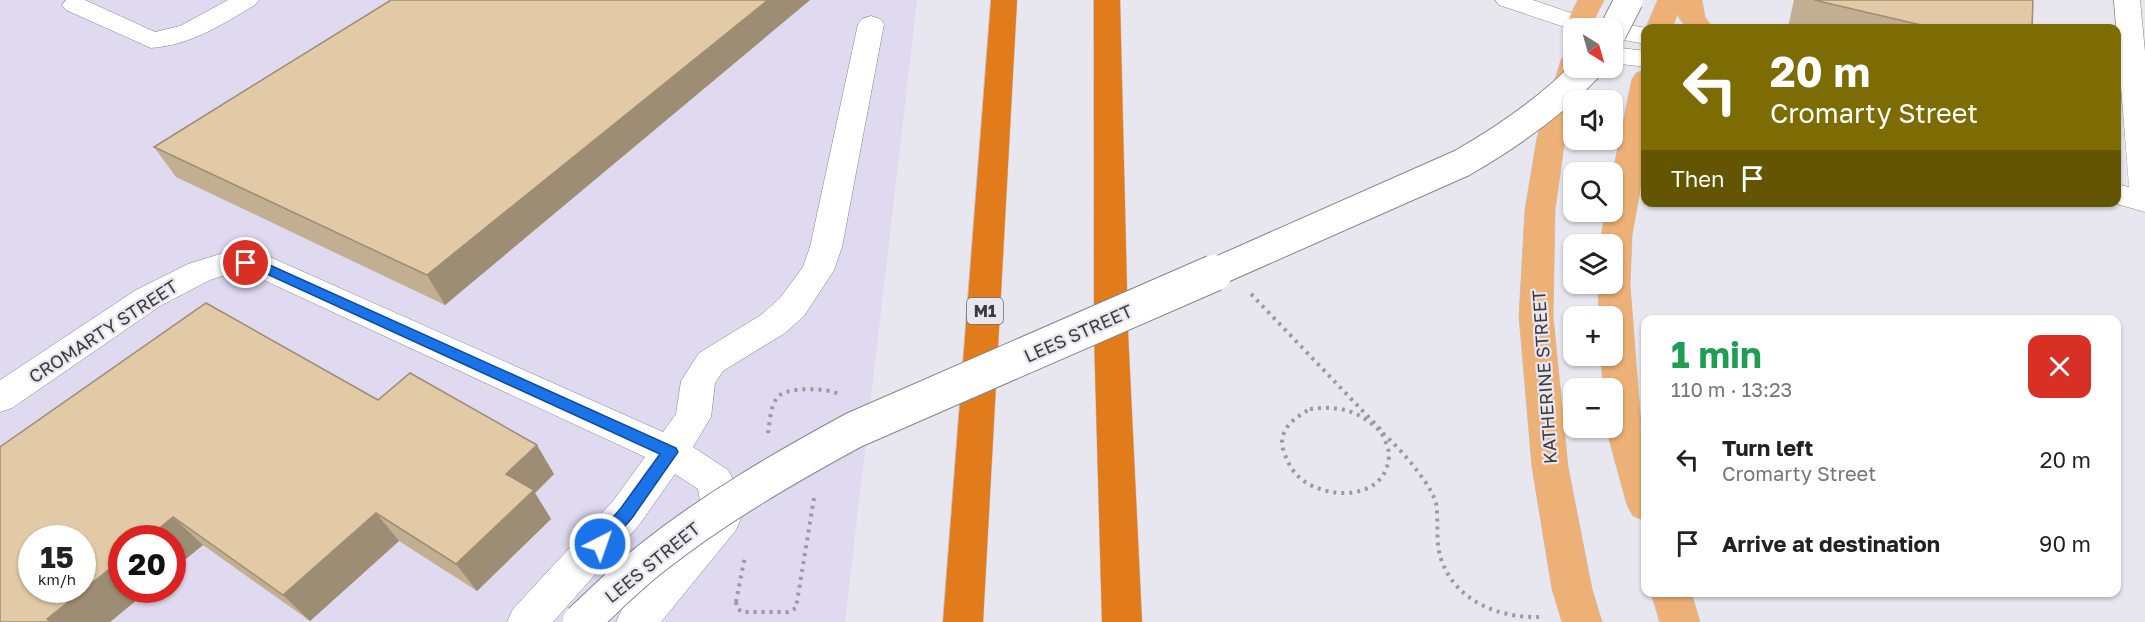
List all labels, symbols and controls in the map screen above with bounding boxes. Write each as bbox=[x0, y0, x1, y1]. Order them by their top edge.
north arrow bbox=[1563, 18, 1623, 78]
map controls bbox=[1563, 18, 1623, 438]
text: 20 m bbox=[1770, 46, 1870, 96]
icon: left bbox=[1671, 48, 1749, 126]
button: sound bbox=[1563, 90, 1623, 150]
text: Cromarty Street bbox=[1770, 97, 1978, 129]
button: search bbox=[1563, 162, 1623, 222]
icon: arrive bbox=[1736, 162, 1769, 195]
text: Then bbox=[1671, 165, 1724, 192]
button: layers bbox=[1563, 234, 1623, 294]
pin bbox=[220, 237, 271, 288]
icon: arrive bbox=[229, 246, 262, 279]
street label: CROMARTY STREET bbox=[24, 275, 182, 387]
street label: KATHERINE STREET bbox=[1527, 289, 1561, 465]
road number: M1 bbox=[967, 298, 1003, 324]
street label: LEES STREET bbox=[1020, 299, 1136, 367]
button: + bbox=[1563, 306, 1623, 366]
text: 1 min bbox=[1671, 333, 1762, 376]
button: close bbox=[2028, 335, 2091, 398]
text: 110 m · 13:23 bbox=[1671, 377, 1792, 401]
button: − bbox=[1563, 378, 1623, 438]
text: Turn left bbox=[1722, 434, 1813, 461]
icon: left bbox=[1671, 443, 1704, 476]
text: 20 m bbox=[2040, 446, 2091, 473]
text: Cromarty Street bbox=[1722, 461, 1876, 485]
position arrow bbox=[568, 512, 632, 576]
street label: LEES STREET bbox=[600, 517, 704, 607]
speed limit sign: 20 bbox=[108, 525, 186, 603]
icon: arrive bbox=[1671, 527, 1704, 560]
text: Arrive at destination bbox=[1722, 530, 1940, 557]
text: 90 m bbox=[2039, 530, 2091, 557]
text: 15 bbox=[40, 539, 74, 575]
text: km/h bbox=[38, 570, 76, 588]

